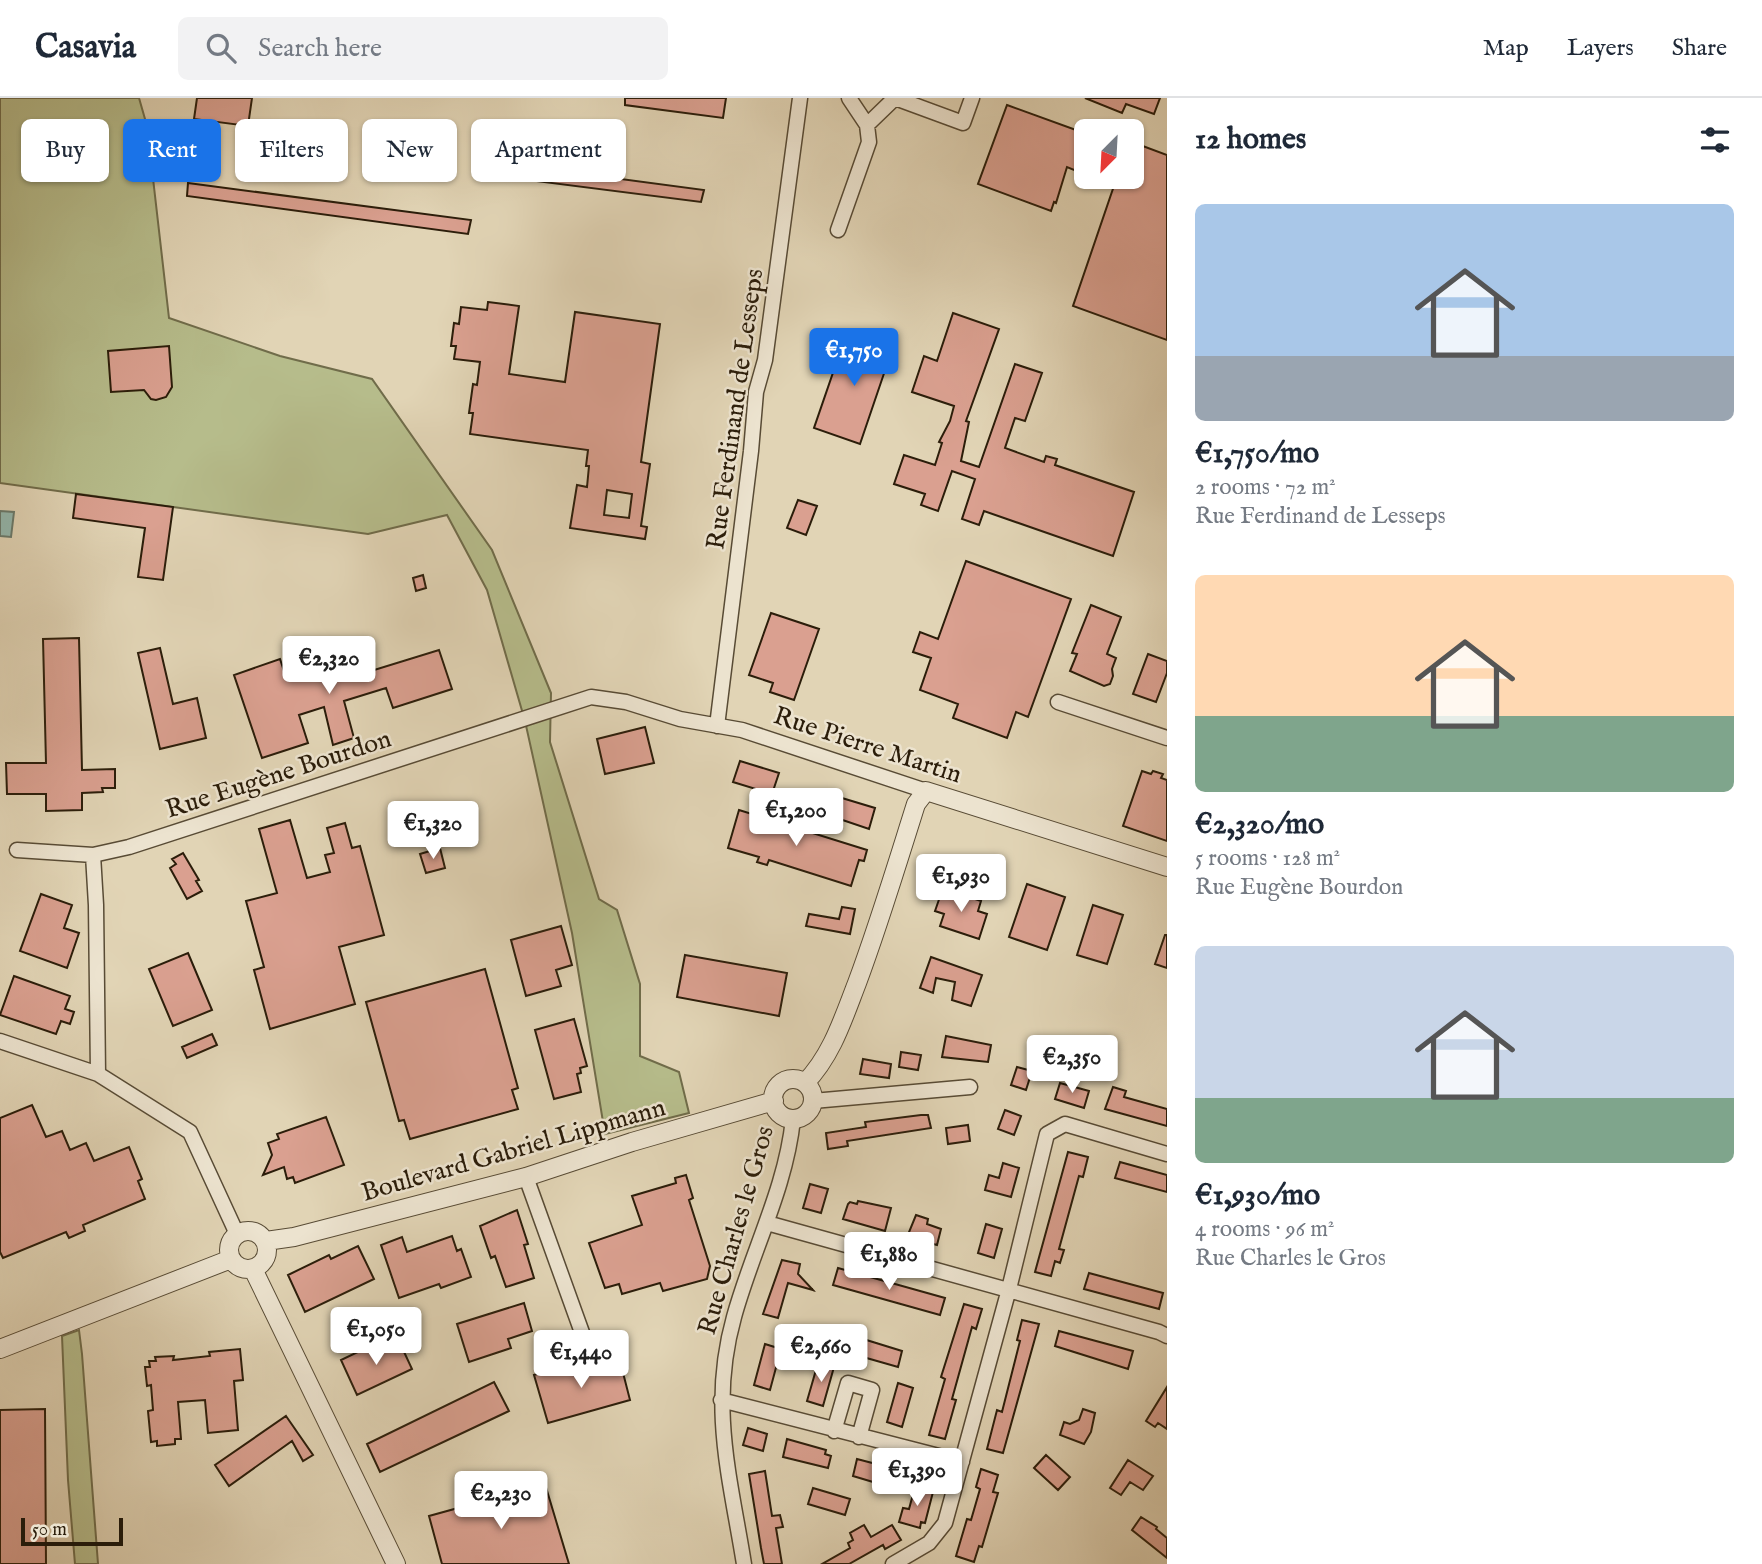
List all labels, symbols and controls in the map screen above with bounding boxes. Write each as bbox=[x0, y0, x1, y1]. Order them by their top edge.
search box bbox=[178, 17, 668, 80]
text: Casavia bbox=[35, 27, 136, 69]
icon: search bbox=[202, 29, 240, 67]
text: Search here bbox=[258, 32, 382, 65]
text: Map bbox=[1483, 33, 1529, 64]
text: Layers bbox=[1567, 33, 1634, 64]
text: Share bbox=[1672, 33, 1727, 64]
chip: Buy bbox=[21, 119, 109, 182]
chip: Rent bbox=[123, 119, 221, 182]
chip: Filters bbox=[235, 119, 348, 182]
chip: New bbox=[362, 119, 457, 182]
chip: Apartment bbox=[471, 119, 626, 182]
north arrow bbox=[1074, 119, 1144, 189]
map controls bbox=[1074, 119, 1144, 189]
text: 12 homes bbox=[1195, 121, 1306, 159]
icon: filters bbox=[1696, 121, 1734, 159]
icon: home bbox=[1402, 250, 1528, 376]
street label: Rue Ferdinand de Lesseps bbox=[699, 267, 772, 552]
pin: €1,750 bbox=[797, 328, 911, 388]
text: €1,750 bbox=[825, 336, 883, 365]
text: €1,750/mo bbox=[1195, 435, 1319, 473]
text: 2 rooms · 72 m² bbox=[1195, 473, 1336, 502]
text: Rue Ferdinand de Lesseps bbox=[1195, 502, 1446, 531]
icon: home bbox=[1402, 621, 1528, 747]
pin: €2,320 bbox=[272, 636, 386, 696]
text: €2,320 bbox=[298, 644, 360, 673]
street label: Rue Pierre Martin bbox=[769, 699, 966, 791]
street label: Rue Eugène Bourdon bbox=[161, 722, 396, 827]
pin: €1,200 bbox=[739, 788, 853, 848]
text: €1,200 bbox=[765, 796, 827, 825]
pin: €1,320 bbox=[376, 802, 490, 861]
text: €2,320/mo bbox=[1195, 806, 1324, 844]
text: €1,320 bbox=[404, 809, 462, 838]
text: 5 rooms · 128 m² bbox=[1195, 844, 1340, 873]
pin: €1,930 bbox=[904, 854, 1018, 914]
text: €1,930 bbox=[932, 862, 990, 891]
text: Rue Eugène Bourdon bbox=[1195, 873, 1403, 902]
icon: home bbox=[1402, 992, 1528, 1118]
pin: €2,350 bbox=[1015, 1035, 1129, 1095]
text: €2,350 bbox=[1043, 1043, 1101, 1072]
street label: Boulevard Gabriel Lippmann bbox=[358, 1091, 669, 1210]
street label: Rue Charles le Gros bbox=[691, 1122, 782, 1339]
text: €1,930/mo bbox=[1195, 1177, 1320, 1215]
text: 4 rooms · 96 m² bbox=[1195, 1215, 1334, 1244]
pin: €1,880 bbox=[832, 1232, 946, 1292]
text: €1,880 bbox=[860, 1240, 918, 1269]
text: Rue Charles le Gros bbox=[1195, 1244, 1386, 1273]
pin: €1,050 bbox=[319, 1308, 433, 1367]
text: €1,050 bbox=[346, 1315, 406, 1344]
pin: €2,660 bbox=[764, 1324, 878, 1384]
pin: €1,440 bbox=[524, 1330, 638, 1390]
text: €2,660 bbox=[790, 1332, 852, 1361]
text: €1,440 bbox=[550, 1338, 612, 1367]
pin: €1,390 bbox=[860, 1448, 974, 1508]
text: €1,390 bbox=[888, 1456, 946, 1485]
pin: €2,230 bbox=[444, 1472, 558, 1531]
text: €2,230 bbox=[470, 1479, 532, 1508]
scale bar bbox=[21, 1515, 122, 1547]
text: 50 m bbox=[32, 1518, 67, 1542]

